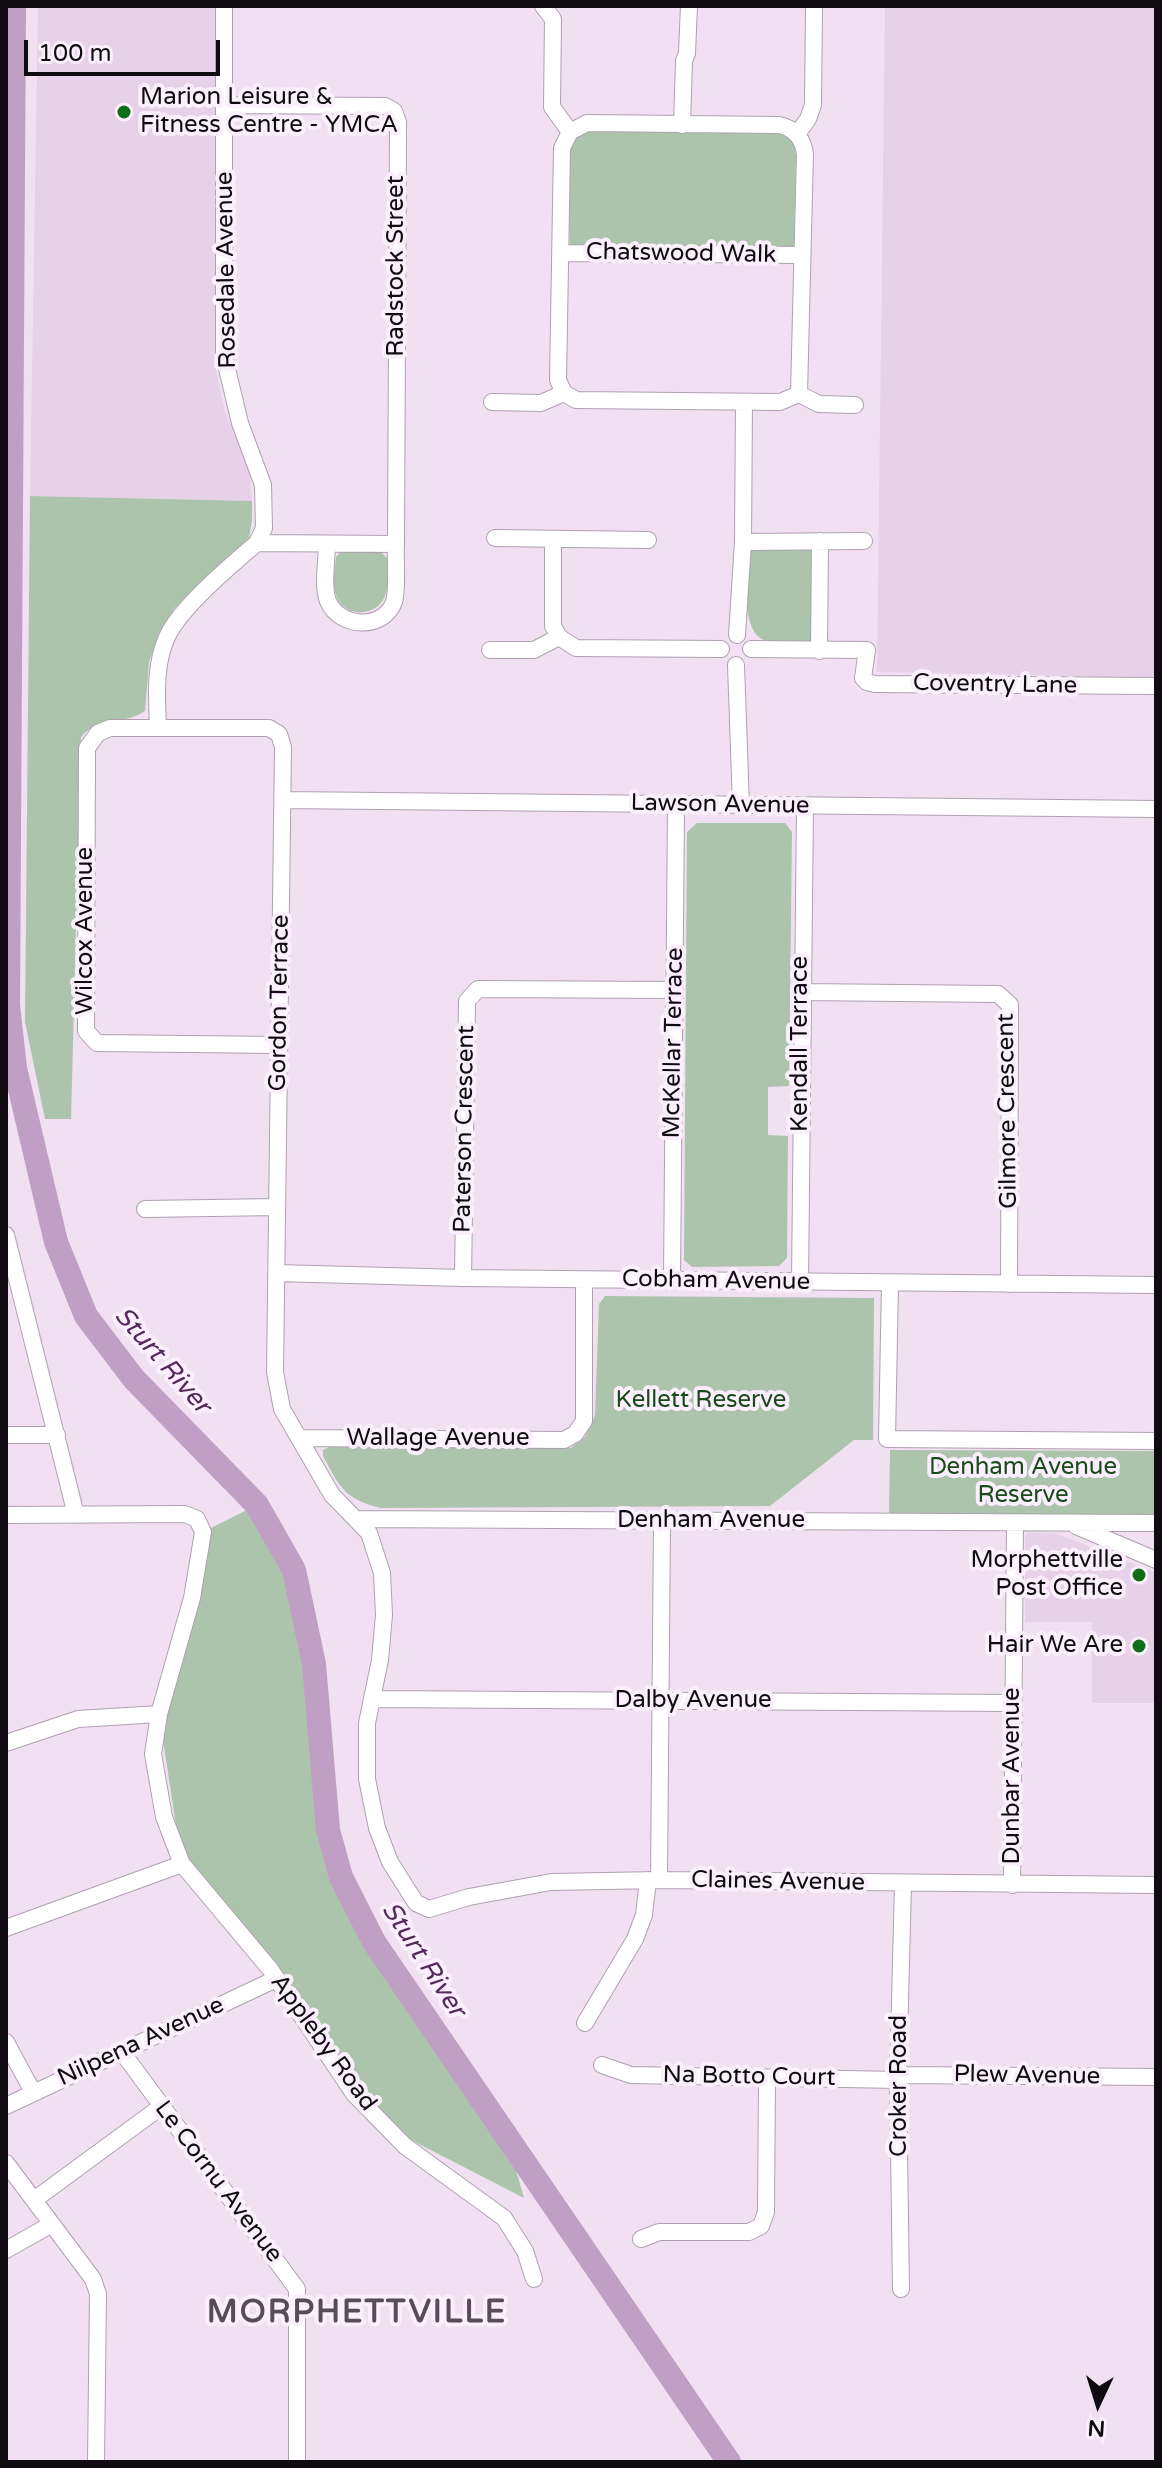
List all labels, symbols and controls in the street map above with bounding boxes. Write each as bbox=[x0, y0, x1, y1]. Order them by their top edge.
scale bar bbox=[28, 24, 224, 74]
text: 100 m bbox=[38, 39, 112, 68]
place label: Marion Leisure & Fitness Centre - YMCA bbox=[140, 84, 398, 140]
marker: Marion Leisure & Fitness Centre - YMCA bbox=[115, 103, 133, 121]
street label: Rosedale Avenue bbox=[211, 171, 243, 369]
street label: Radstock Street bbox=[383, 175, 411, 357]
street label: Chatswood Walk bbox=[586, 238, 776, 270]
street label: Coventry Lane bbox=[913, 669, 1077, 701]
street label: Lawson Avenue bbox=[630, 789, 810, 821]
street label: Wilcox Avenue bbox=[72, 847, 100, 1015]
street label: Gordon Terrace bbox=[264, 914, 296, 1092]
street label: McKellar Terrace bbox=[658, 947, 690, 1139]
street label: Kendall Terrace bbox=[787, 956, 815, 1132]
street label: Gilmore Crescent bbox=[992, 1013, 1024, 1209]
street label: Paterson Crescent bbox=[449, 1025, 481, 1233]
street label: Cobham Avenue bbox=[622, 1265, 810, 1297]
water label: Sturt River bbox=[107, 1301, 217, 1421]
park label: Kellett Reserve bbox=[616, 1387, 786, 1415]
street label: Wallage Avenue bbox=[346, 1425, 530, 1453]
park label: Denham Avenue Reserve bbox=[929, 1454, 1117, 1510]
street label: Denham Avenue bbox=[617, 1507, 805, 1535]
place label: Morphettville Post Office bbox=[971, 1547, 1123, 1603]
marker: Morphettville Post Office bbox=[1130, 1566, 1148, 1584]
place label: Hair We Are bbox=[987, 1632, 1123, 1660]
marker: Hair We Are bbox=[1130, 1637, 1148, 1655]
street label: Dalby Avenue bbox=[614, 1687, 772, 1715]
street label: Dunbar Avenue bbox=[999, 1687, 1027, 1865]
street label: Claines Avenue bbox=[691, 1866, 865, 1898]
water label: Sturt River bbox=[374, 1897, 472, 2023]
street label: Appleby Road bbox=[264, 1969, 382, 2117]
street label: Nilpena Avenue bbox=[53, 1991, 229, 2093]
street label: Croker Road bbox=[886, 2015, 914, 2157]
street label: Plew Avenue bbox=[953, 2060, 1101, 2092]
street label: Na Botto Court bbox=[662, 2061, 836, 2093]
street label: Le Cornu Avenue bbox=[148, 2095, 288, 2269]
district label: MORPHETTVILLE bbox=[207, 2295, 507, 2333]
north arrow bbox=[1058, 2364, 1138, 2444]
text: N bbox=[1087, 2414, 1106, 2442]

